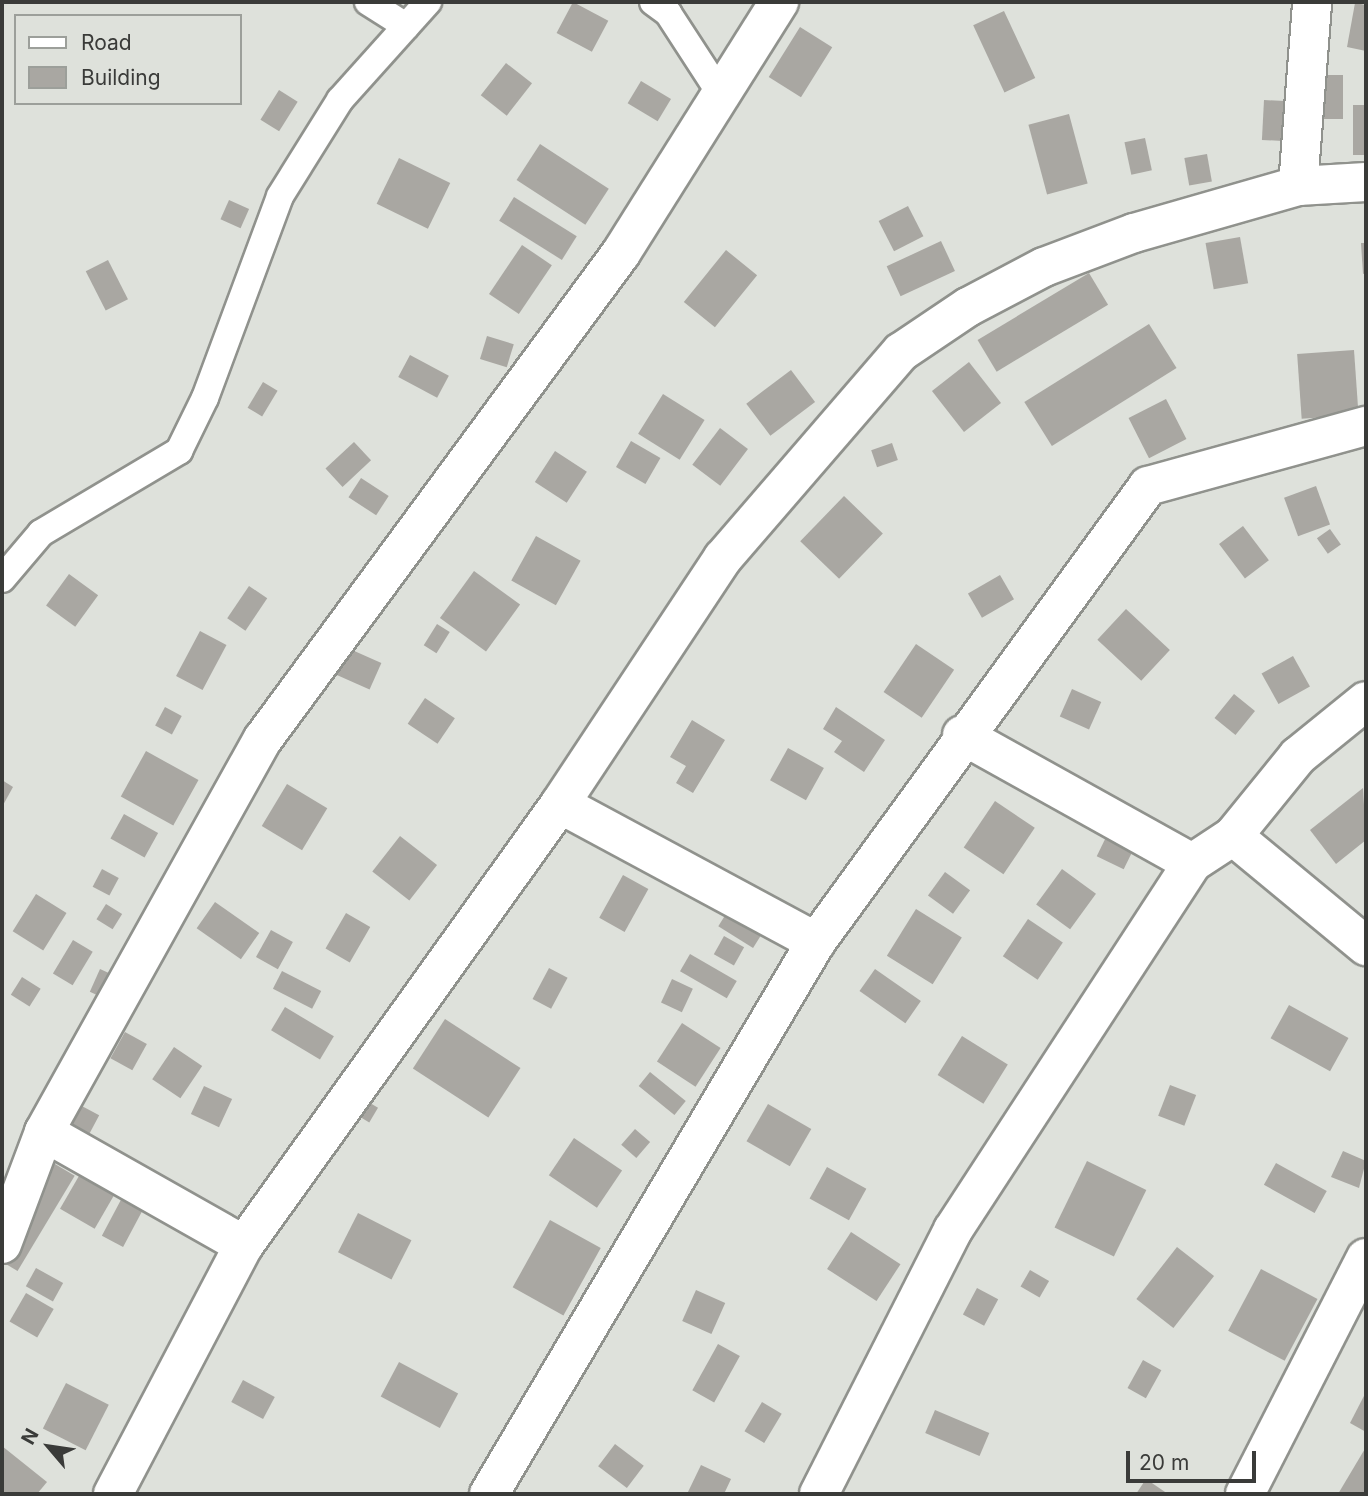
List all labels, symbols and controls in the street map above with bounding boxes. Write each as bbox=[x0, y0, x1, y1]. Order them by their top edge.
legend bbox=[14, 14, 242, 105]
text: Road bbox=[81, 30, 132, 55]
text: Building bbox=[81, 65, 161, 90]
north arrow bbox=[14, 1412, 84, 1482]
text: N bbox=[17, 1425, 44, 1448]
scale bar bbox=[1130, 1436, 1260, 1480]
text: 20 m bbox=[1139, 1450, 1189, 1475]

